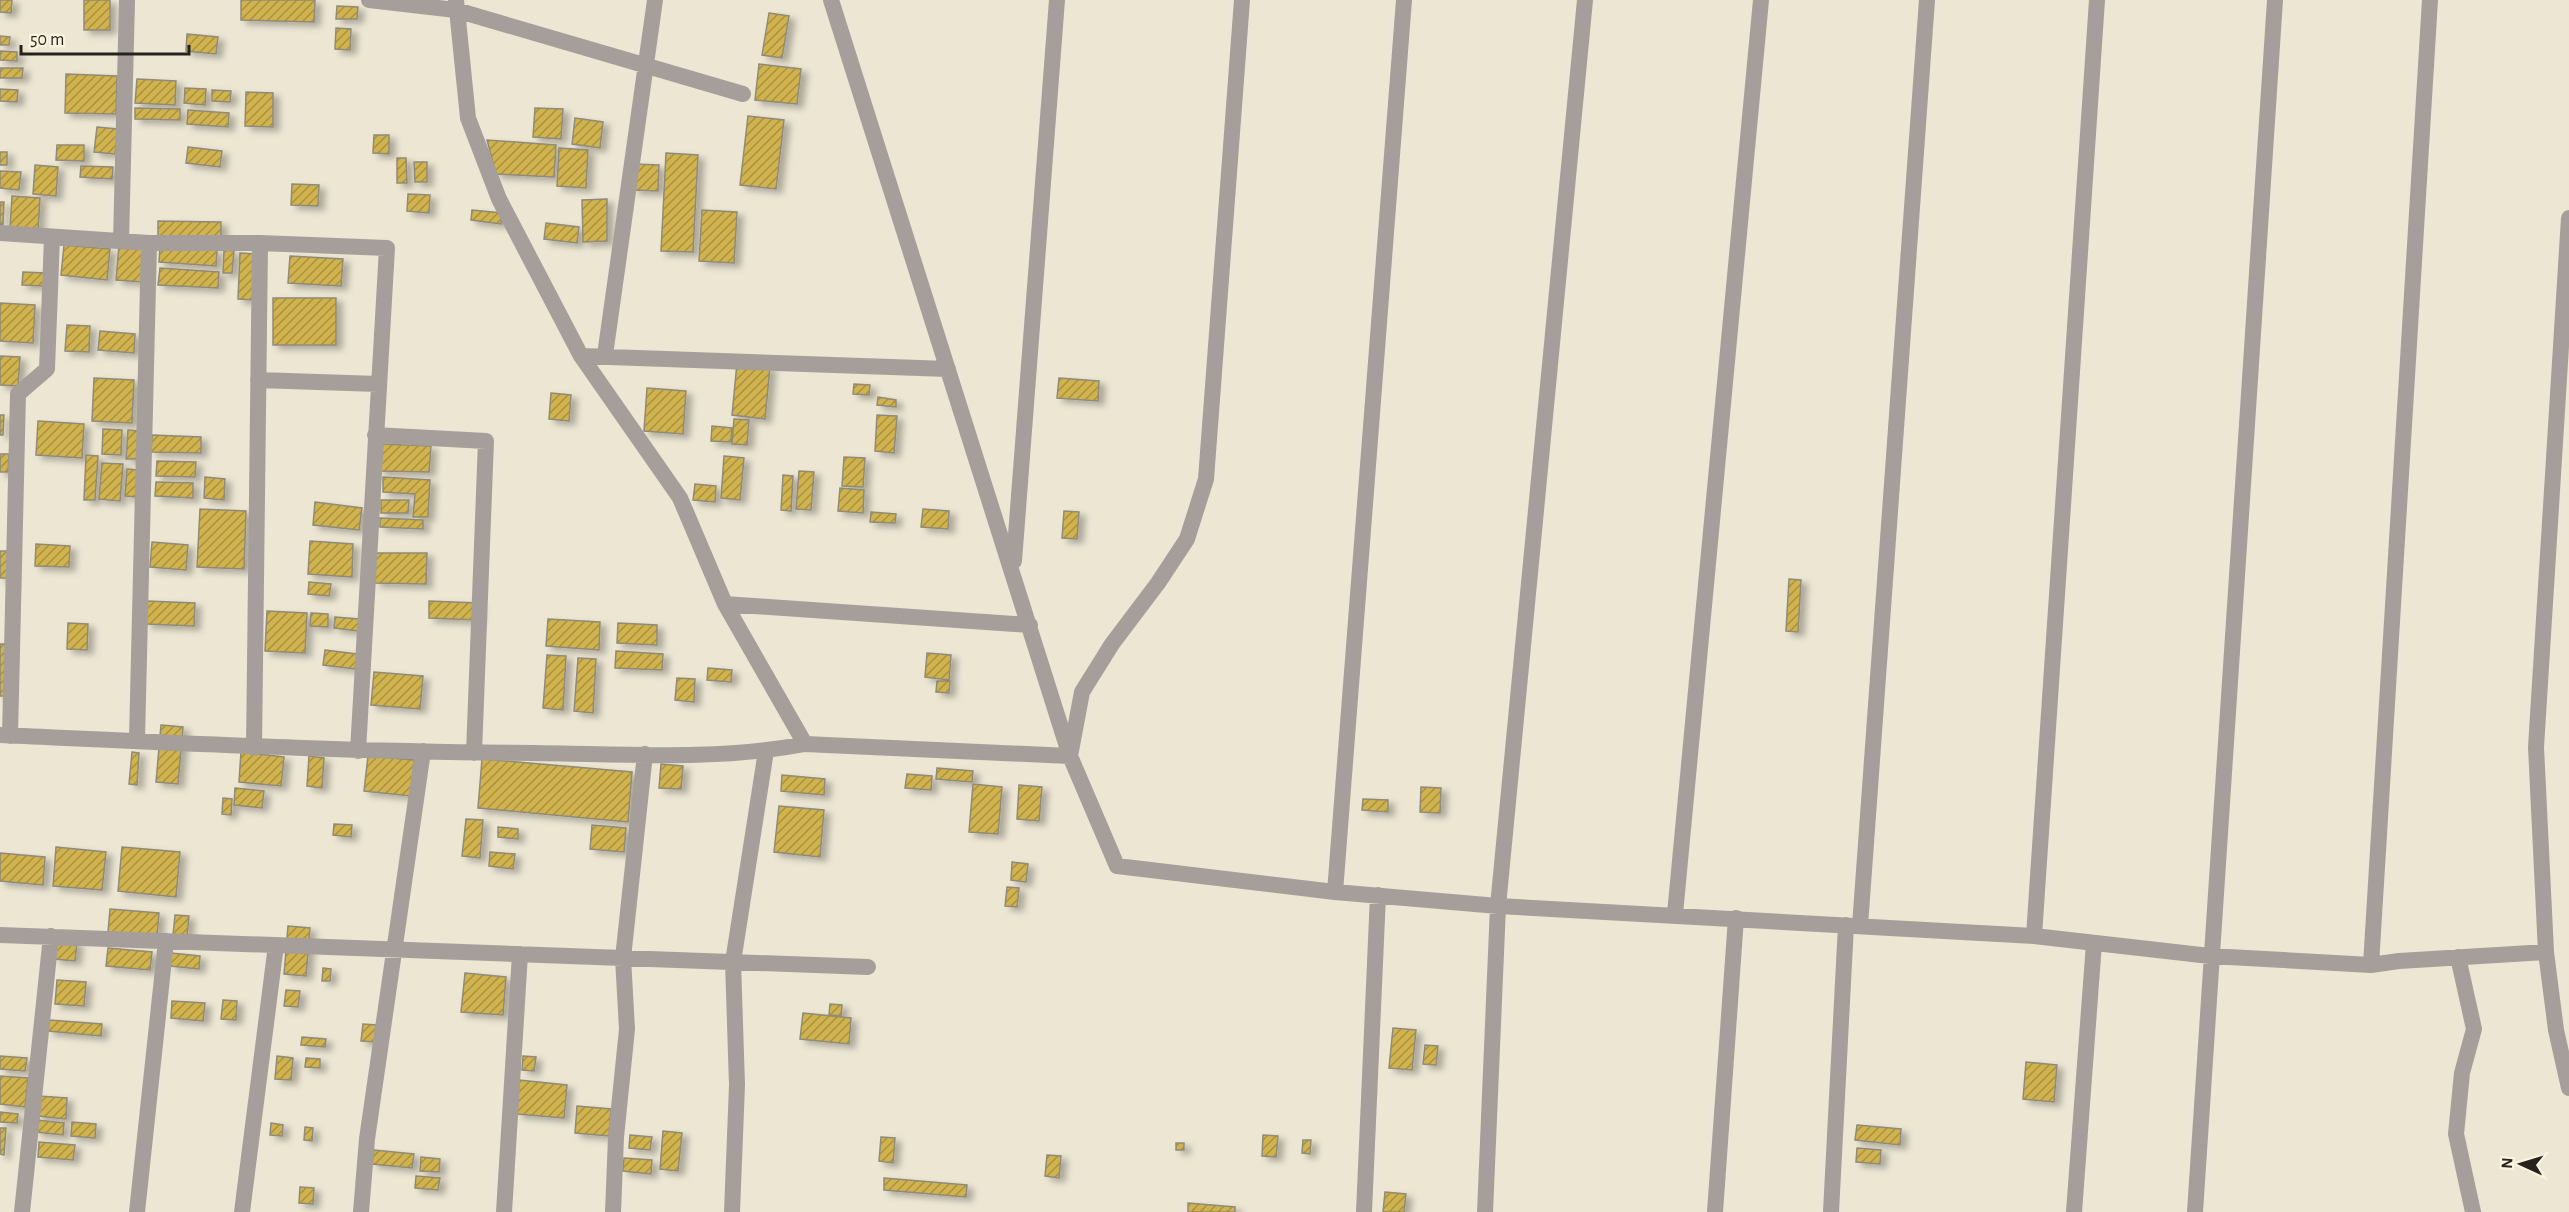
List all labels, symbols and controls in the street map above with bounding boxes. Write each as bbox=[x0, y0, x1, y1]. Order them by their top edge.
scale bar bbox=[21, 18, 189, 56]
text: 50 m bbox=[30, 31, 64, 49]
north arrow bbox=[2491, 1134, 2551, 1194]
text: N bbox=[2499, 1157, 2515, 1169]

